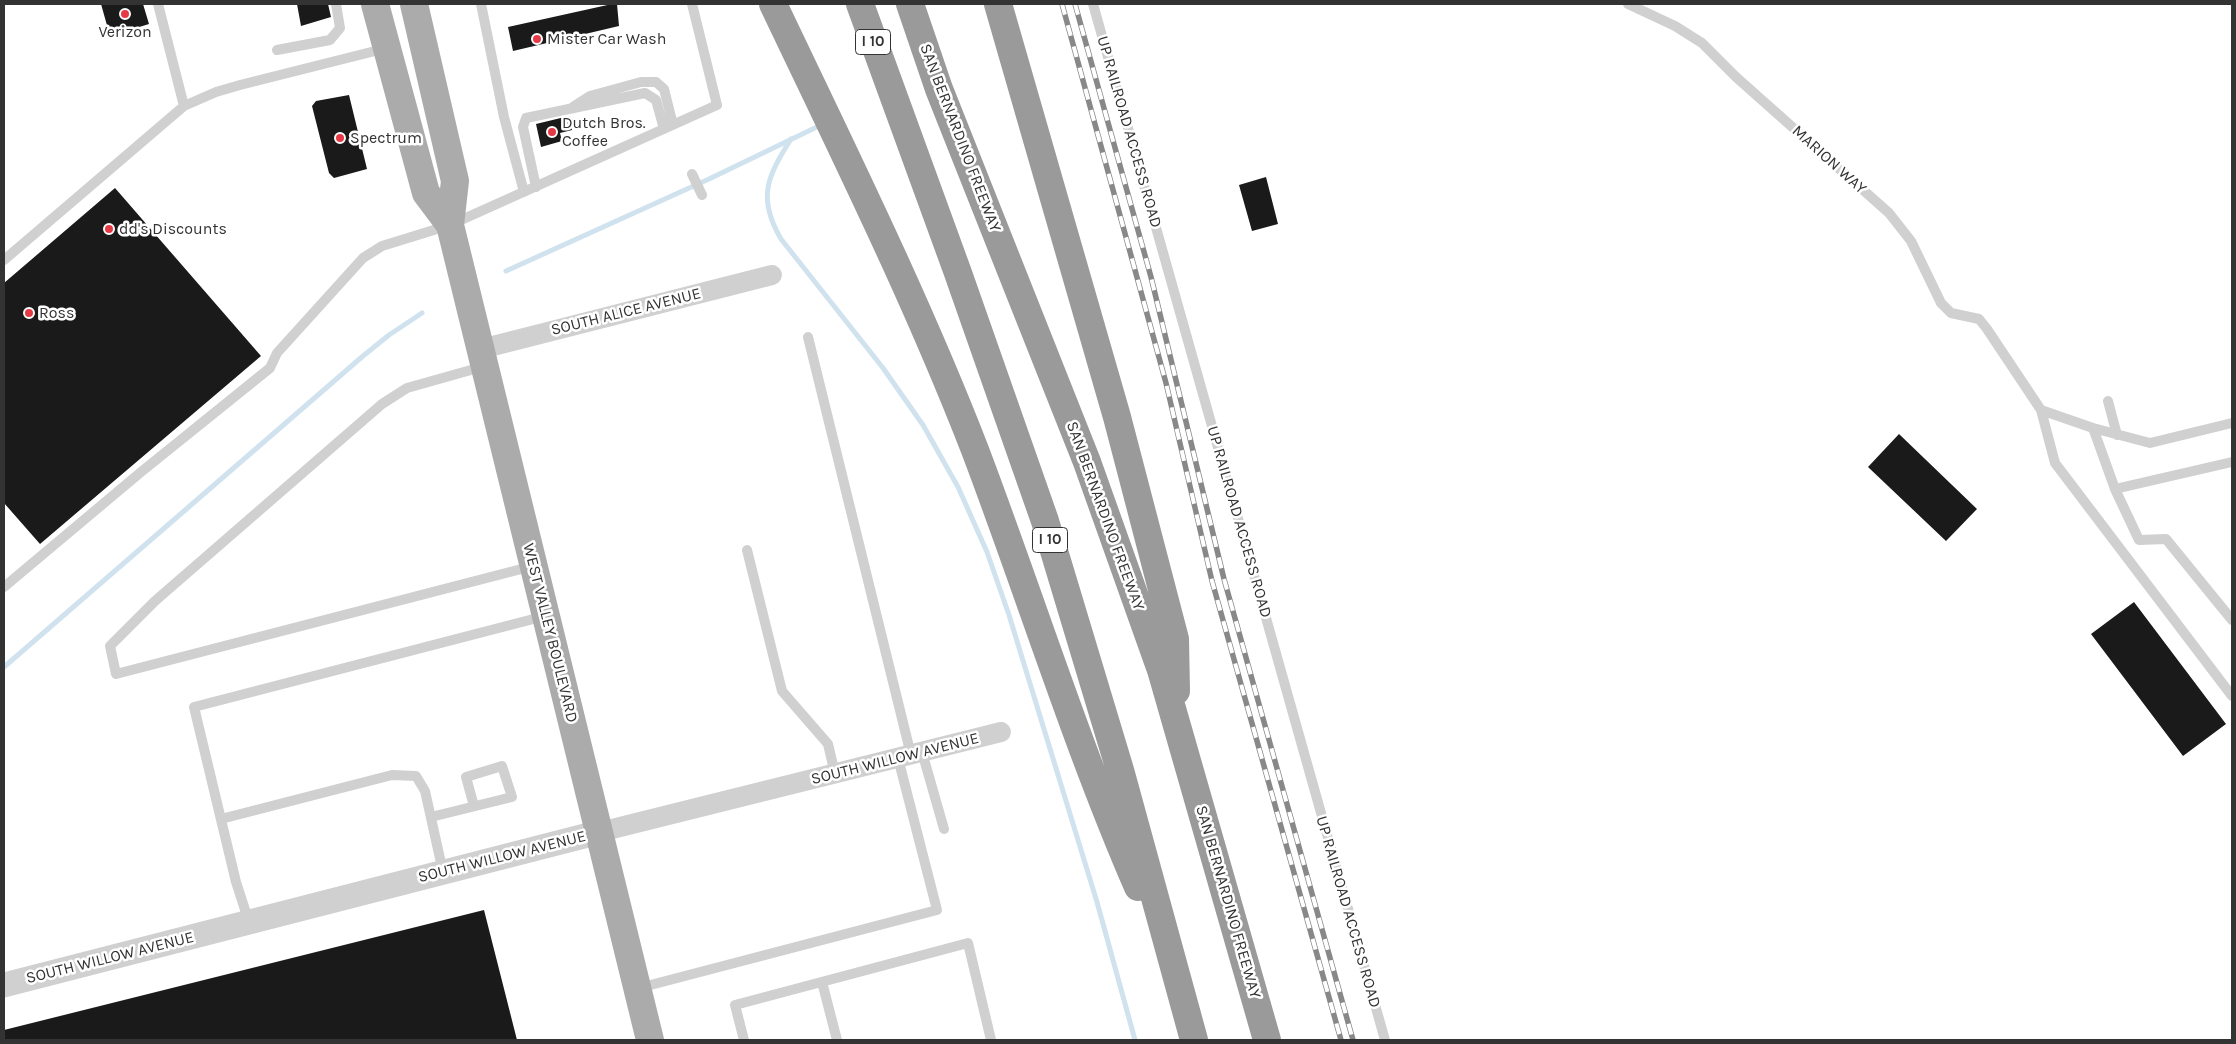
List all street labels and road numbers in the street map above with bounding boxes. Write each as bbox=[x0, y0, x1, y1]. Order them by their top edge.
road number: I 10 bbox=[856, 30, 890, 54]
street label: UP RAILROAD ACCESS ROAD bbox=[1092, 34, 1166, 230]
street label: SAN BERNARDINO FREEWAY bbox=[915, 41, 1005, 235]
street label: MARION WAY bbox=[1788, 122, 1870, 198]
street label: SOUTH ALICE AVENUE bbox=[549, 284, 703, 340]
street label: SAN BERNARDINO FREEWAY bbox=[1062, 419, 1148, 613]
street label: UP RAILROAD ACCESS ROAD bbox=[1202, 424, 1276, 620]
road number: I 10 bbox=[1032, 528, 1068, 552]
street label: WEST VALLEY BOULEVARD bbox=[518, 541, 582, 725]
street label: SOUTH WILLOW AVENUE bbox=[809, 729, 981, 789]
street label: SAN BERNARDINO FREEWAY bbox=[1191, 803, 1265, 1001]
street label: UP RAILROAD ACCESS ROAD bbox=[1311, 814, 1385, 1010]
street label: SOUTH WILLOW AVENUE bbox=[416, 827, 588, 887]
street label: SOUTH WILLOW AVENUE bbox=[24, 928, 196, 988]

